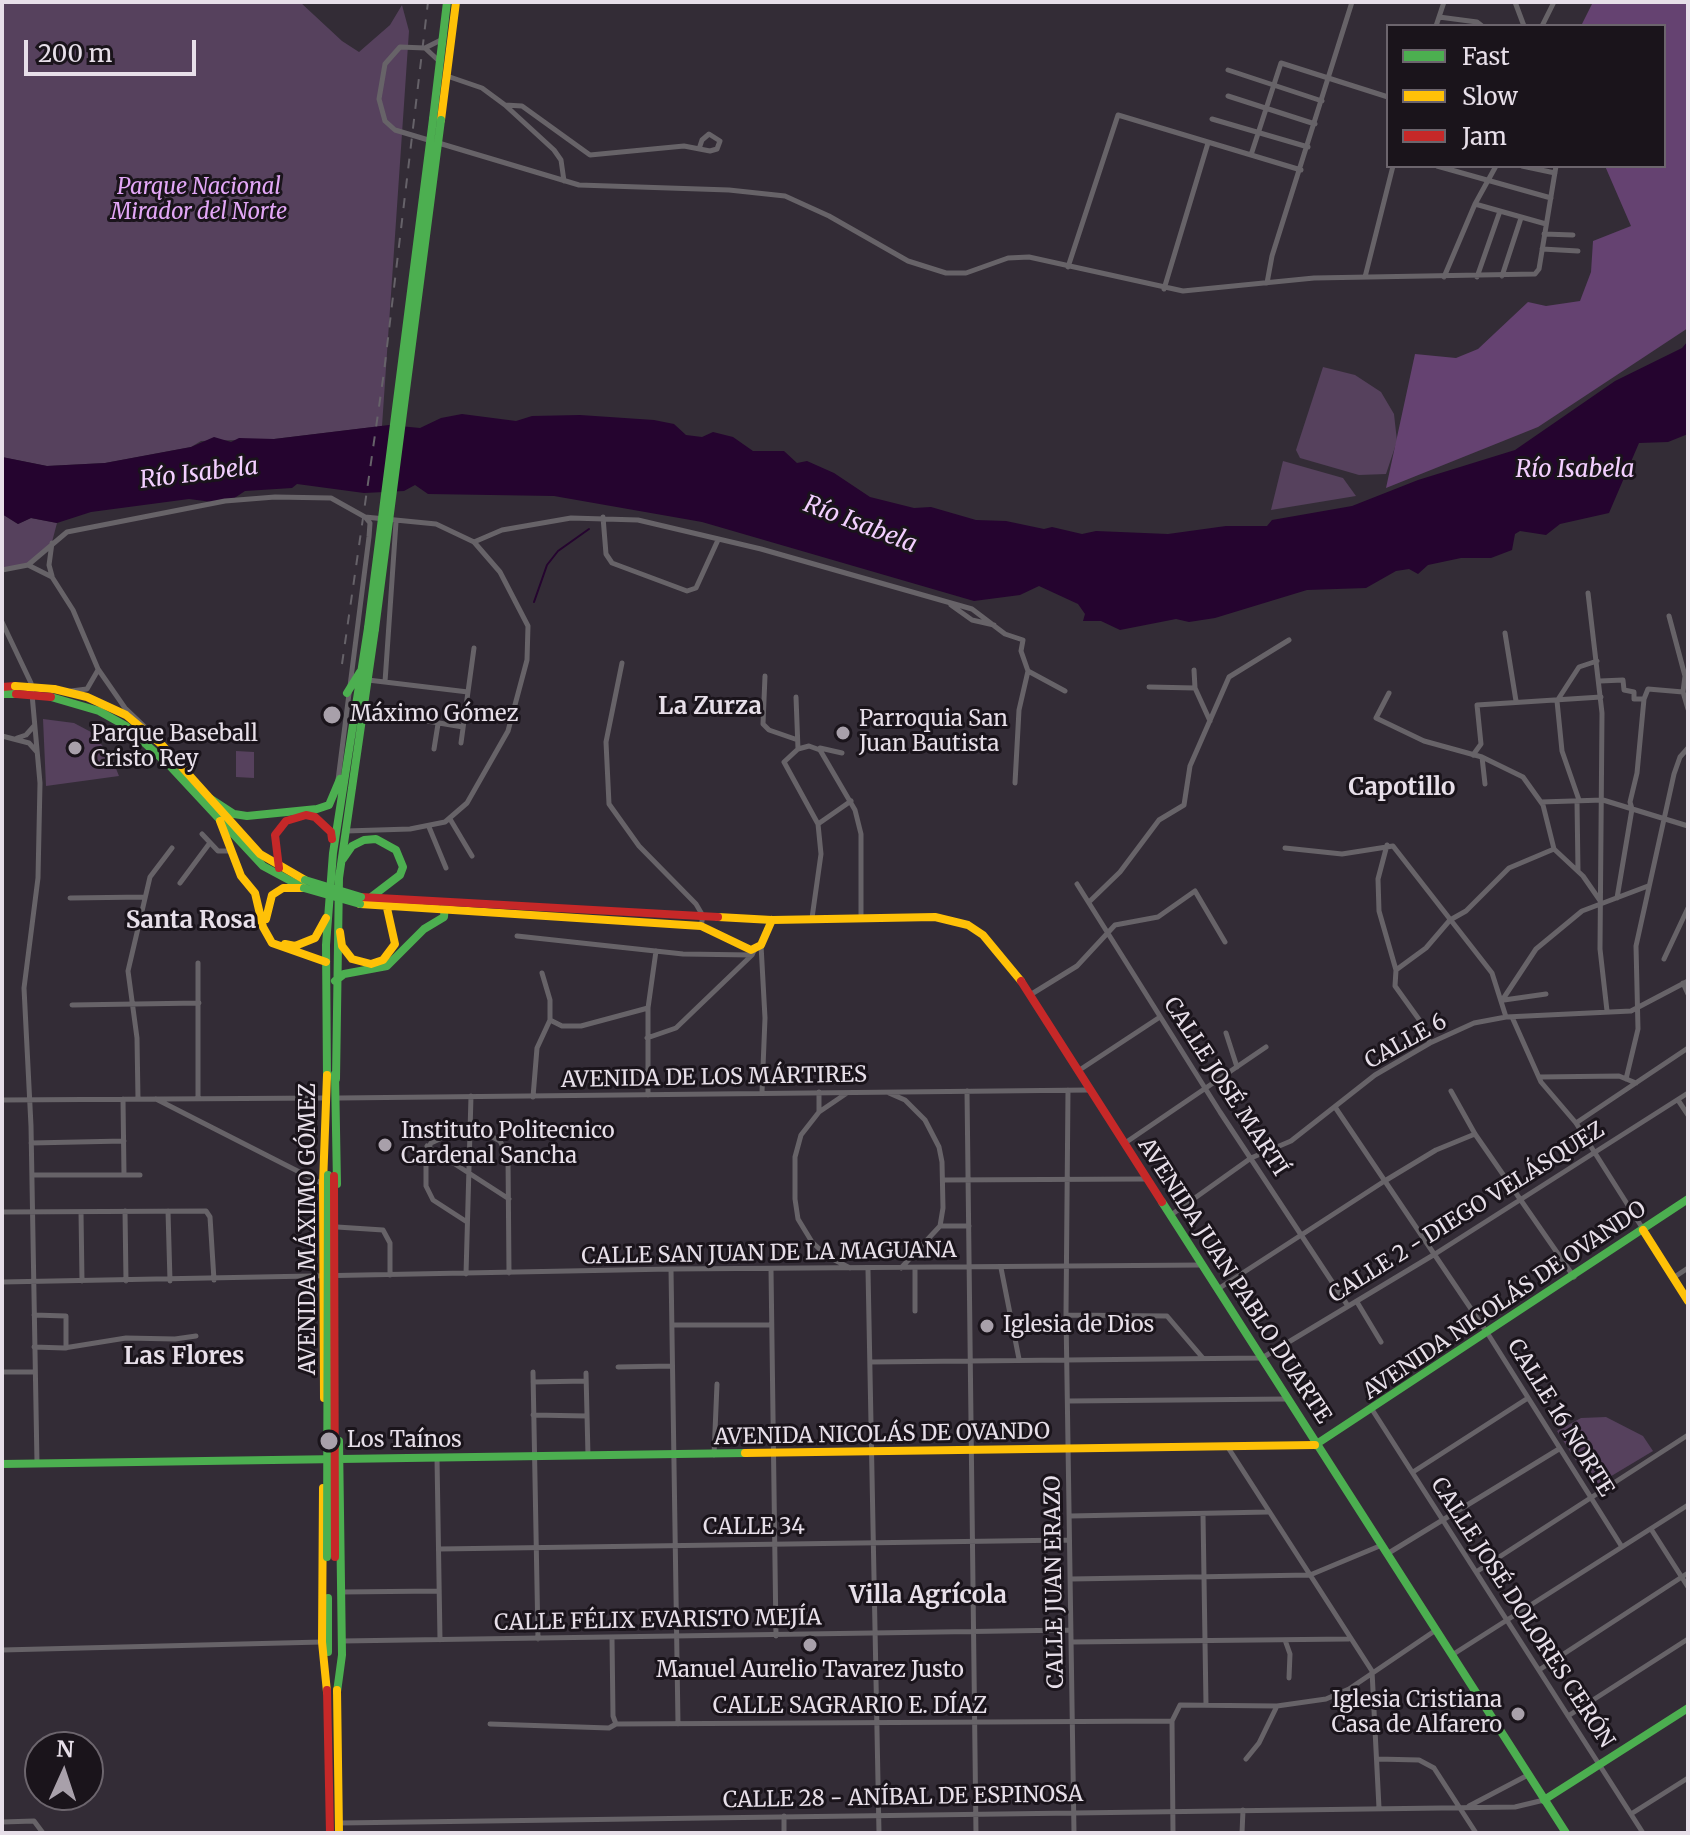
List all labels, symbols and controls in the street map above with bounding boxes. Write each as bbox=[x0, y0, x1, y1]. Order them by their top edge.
scale bar bbox=[28, 24, 200, 74]
legend bbox=[1386, 24, 1666, 168]
text: 200 m bbox=[38, 38, 112, 69]
text: Fast bbox=[1462, 41, 1510, 72]
text: Slow bbox=[1462, 81, 1518, 112]
text: Jam bbox=[1462, 121, 1507, 152]
park label: Parque Nacional Mirador del Norte bbox=[111, 175, 287, 226]
water label: Río Isabela bbox=[138, 452, 260, 496]
water label: Río Isabela bbox=[1516, 456, 1634, 484]
water label: Río Isabela bbox=[799, 490, 921, 560]
district label: La Zurza bbox=[658, 693, 762, 721]
place label: Máximo Gómez bbox=[350, 702, 518, 728]
marker: Máximo Gómez bbox=[321, 704, 343, 726]
place label: Parroquia San Juan Bautista bbox=[859, 707, 1008, 758]
place label: Parque Baseball Cristo Rey bbox=[91, 722, 258, 774]
marker: Parroquia San Juan Bautista bbox=[834, 724, 852, 742]
marker: Parque Baseball Cristo Rey bbox=[66, 739, 84, 757]
district label: Capotillo bbox=[1349, 774, 1455, 802]
district label: Santa Rosa bbox=[126, 907, 256, 935]
street label: CALLE JOSÉ MARTÍ bbox=[1157, 993, 1293, 1181]
street label: CALLE 6 bbox=[1361, 1009, 1451, 1075]
street label: AVENIDA DE LOS MÁRTIRES bbox=[561, 1062, 867, 1094]
street label: AVENIDA MÁXIMO GÓMEZ bbox=[296, 1083, 322, 1375]
street label: CALLE 2 - DIEGO VELÁSQUEZ bbox=[1324, 1117, 1610, 1309]
place label: Instituto Politecnico Cardenal Sancha bbox=[401, 1119, 615, 1170]
street label: AVENIDA JUAN PABLO DUARTE bbox=[1132, 1133, 1336, 1429]
marker: Instituto Politecnico Cardenal Sancha bbox=[376, 1136, 394, 1154]
street label: AVENIDA NICOLÁS DE OVANDO bbox=[1358, 1196, 1652, 1406]
street label: CALLE SAN JUAN DE LA MAGUANA bbox=[581, 1238, 957, 1270]
place label: Iglesia de Dios bbox=[1003, 1313, 1154, 1339]
marker: Iglesia de Dios bbox=[978, 1317, 996, 1335]
street label: CALLE 16 NORTE bbox=[1501, 1335, 1619, 1501]
district label: Las Flores bbox=[124, 1343, 244, 1371]
street label: AVENIDA NICOLÁS DE OVANDO bbox=[714, 1419, 1050, 1451]
place label: Los Taínos bbox=[347, 1428, 462, 1454]
marker: Los Taínos bbox=[318, 1430, 340, 1452]
street label: CALLE JOSÉ DOLORES CERÓN bbox=[1425, 1473, 1619, 1753]
street label: CALLE JUAN ERAZO bbox=[1040, 1475, 1070, 1689]
street label: CALLE 34 bbox=[703, 1515, 805, 1541]
district label: Villa Agrícola bbox=[849, 1582, 1007, 1610]
street label: CALLE FÉLIX EVARISTO MEJÍA bbox=[494, 1605, 822, 1637]
marker: Manuel Aurelio Tavarez Justo bbox=[801, 1636, 819, 1654]
place label: Manuel Aurelio Tavarez Justo bbox=[656, 1658, 964, 1684]
place label: Iglesia Cristiana Casa de Alfarero bbox=[1331, 1688, 1502, 1740]
street label: CALLE SAGRARIO E. DÍAZ bbox=[713, 1694, 987, 1720]
marker: Iglesia Cristiana Casa de Alfarero bbox=[1509, 1705, 1527, 1723]
north arrow bbox=[24, 1731, 104, 1811]
text: N bbox=[56, 1735, 75, 1763]
street label: CALLE 28 - ANÍBAL DE ESPINOSA bbox=[723, 1782, 1083, 1814]

